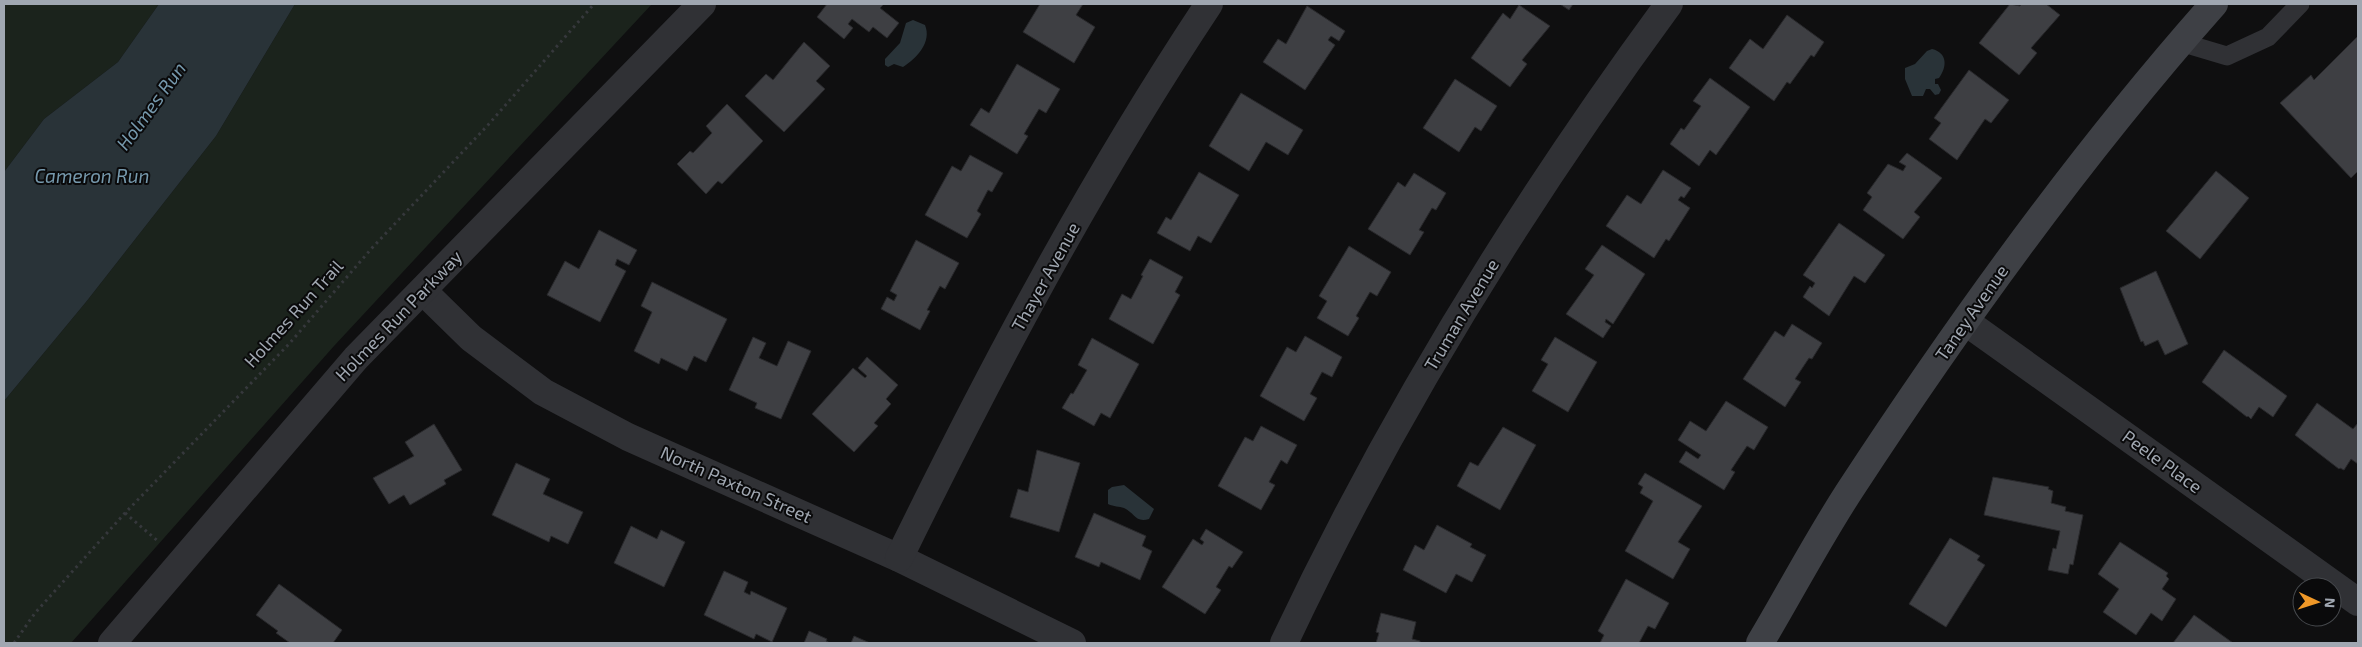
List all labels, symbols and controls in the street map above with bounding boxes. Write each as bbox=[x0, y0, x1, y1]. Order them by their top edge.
water label: Holmes Run bbox=[111, 57, 190, 154]
water label: Cameron Run bbox=[34, 164, 150, 187]
street label: Thayer Avenue bbox=[1006, 218, 1084, 335]
street label: Holmes Run Parkway bbox=[330, 245, 467, 385]
street label: Holmes Run Trail bbox=[239, 254, 348, 372]
street label: Truman Avenue bbox=[1419, 255, 1503, 374]
street label: Taney Avenue bbox=[1930, 260, 2012, 365]
street label: Peele Place bbox=[2118, 425, 2207, 497]
street label: North Paxton Street bbox=[657, 441, 815, 527]
north arrow bbox=[2292, 577, 2342, 627]
text: N bbox=[2322, 597, 2339, 609]

